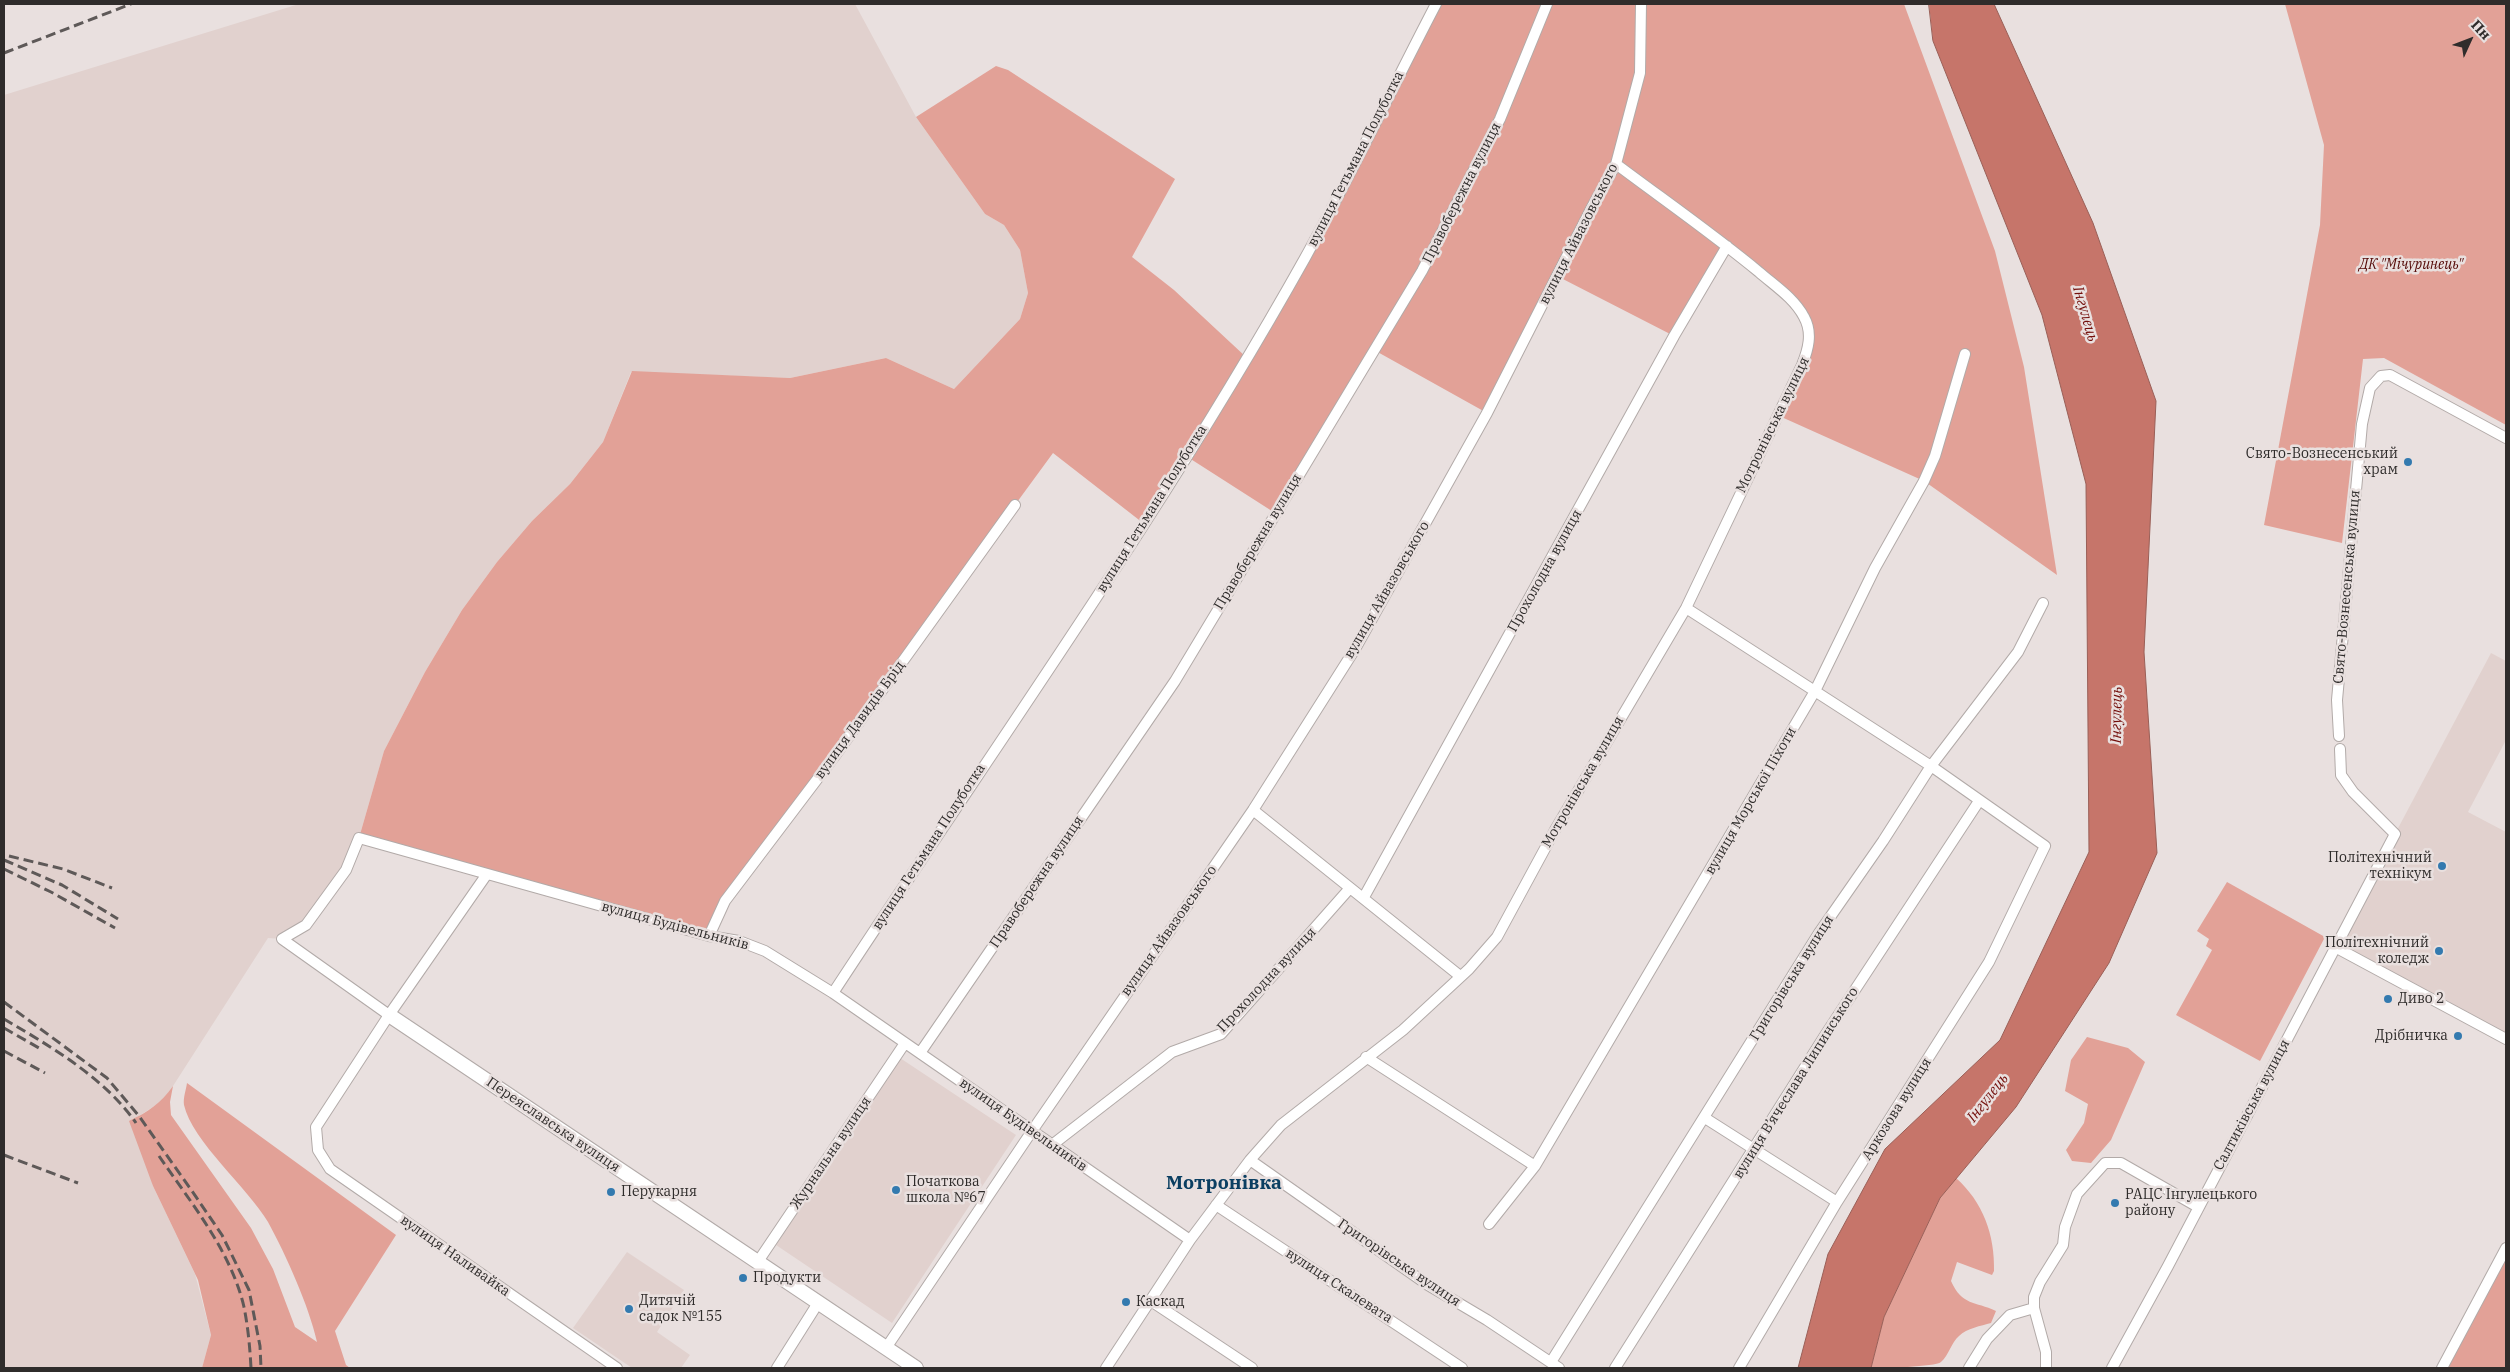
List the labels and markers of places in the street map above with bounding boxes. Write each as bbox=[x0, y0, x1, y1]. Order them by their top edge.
place label: Свято-Вознесенський храм bbox=[2246, 446, 2398, 478]
marker: Свято-Вознесенський храм bbox=[2402, 456, 2414, 468]
place label: Політехнічний технікум bbox=[2328, 850, 2432, 882]
marker: Політехнічний технікум bbox=[2436, 860, 2448, 872]
place label: Політехнічний коледж bbox=[2325, 935, 2429, 968]
marker: Політехнічний коледж bbox=[2433, 945, 2445, 957]
place label: Диво 2 bbox=[2398, 991, 2444, 1007]
marker: Диво 2 bbox=[2382, 993, 2394, 1005]
place label: Дрібничка bbox=[2375, 1028, 2448, 1044]
marker: Дрібничка bbox=[2452, 1030, 2464, 1042]
place label: Початкова школа №67 bbox=[906, 1174, 986, 1206]
place label: Перукарня bbox=[621, 1184, 697, 1200]
marker: Початкова школа №67 bbox=[890, 1184, 902, 1196]
marker: Перукарня bbox=[605, 1186, 617, 1198]
place label: РАЦС Інгулецького району bbox=[2125, 1187, 2257, 1220]
marker: РАЦС Інгулецького району bbox=[2109, 1197, 2121, 1209]
place label: Продукти bbox=[753, 1270, 821, 1286]
marker: Продукти bbox=[737, 1272, 749, 1284]
place label: Дитячій садок №155 bbox=[639, 1293, 722, 1325]
place label: Каскад bbox=[1136, 1294, 1185, 1310]
marker: Каскад bbox=[1120, 1296, 1132, 1308]
marker: Дитячій садок №155 bbox=[623, 1303, 635, 1315]

